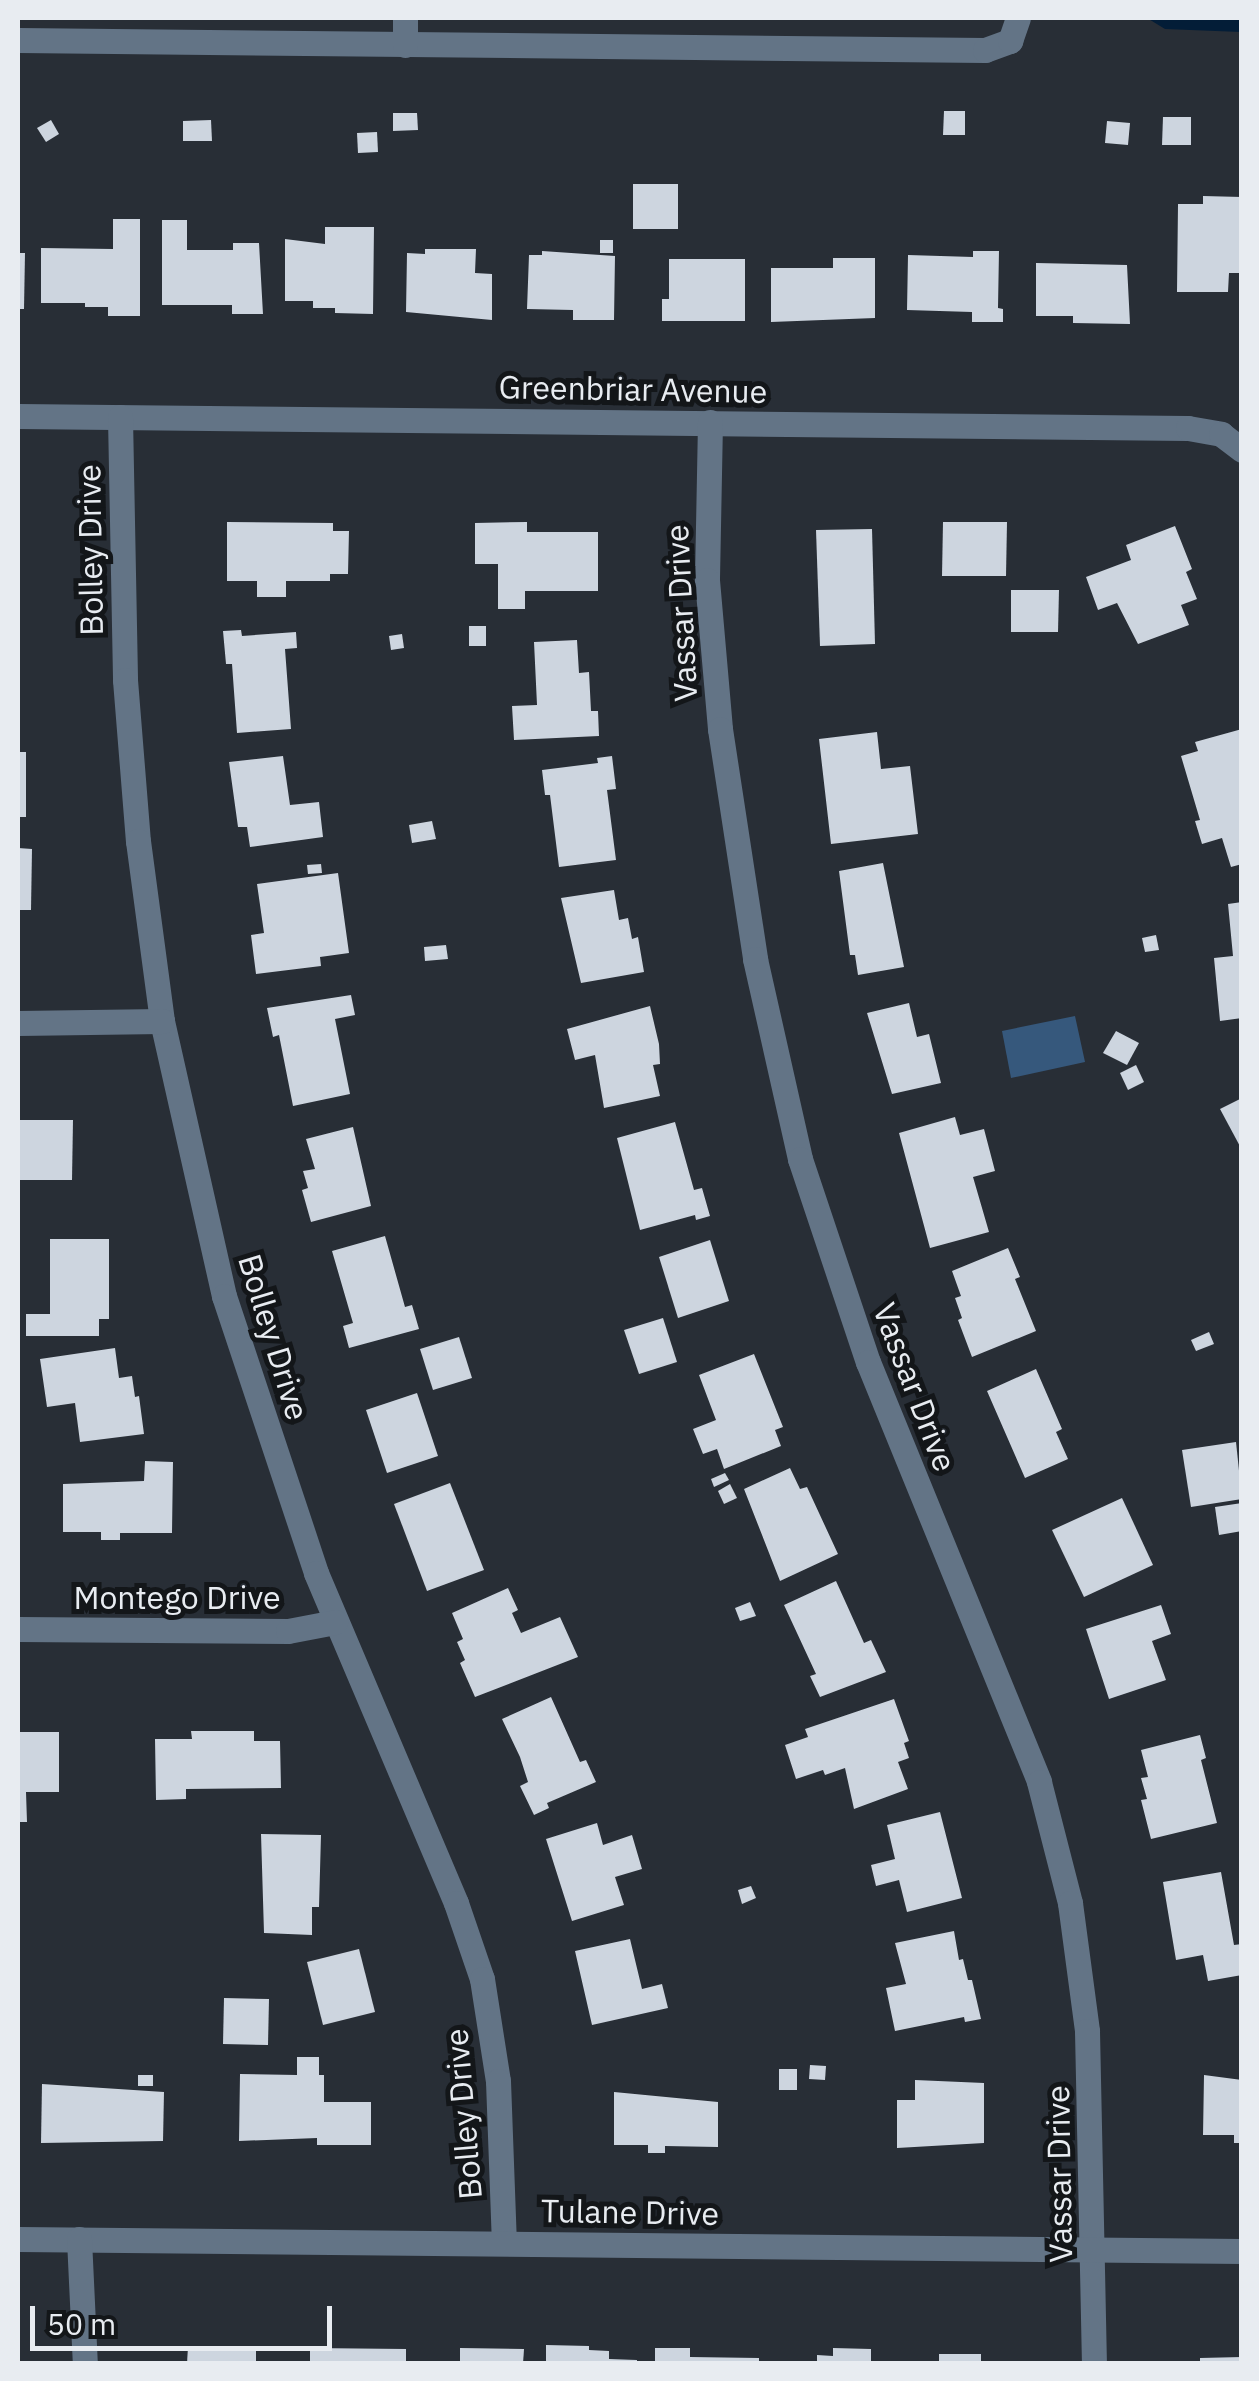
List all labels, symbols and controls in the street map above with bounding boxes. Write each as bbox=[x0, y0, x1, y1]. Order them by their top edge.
street label: Greenbriar Avenue bbox=[498, 367, 768, 411]
street label: Bolley Drive bbox=[69, 464, 111, 636]
street label: Vassar Drive bbox=[657, 523, 705, 703]
street label: Bolley Drive bbox=[231, 1249, 317, 1425]
street label: Vassar Drive bbox=[865, 1297, 965, 1477]
street label: Montego Drive bbox=[73, 1578, 281, 1616]
street label: Bolley Drive bbox=[436, 2027, 490, 2201]
street label: Vassar Drive bbox=[1038, 2085, 1080, 2263]
street label: Tulane Drive bbox=[541, 2191, 719, 2233]
scale bar bbox=[35, 2286, 338, 2348]
text: 50 m bbox=[47, 2304, 116, 2343]

